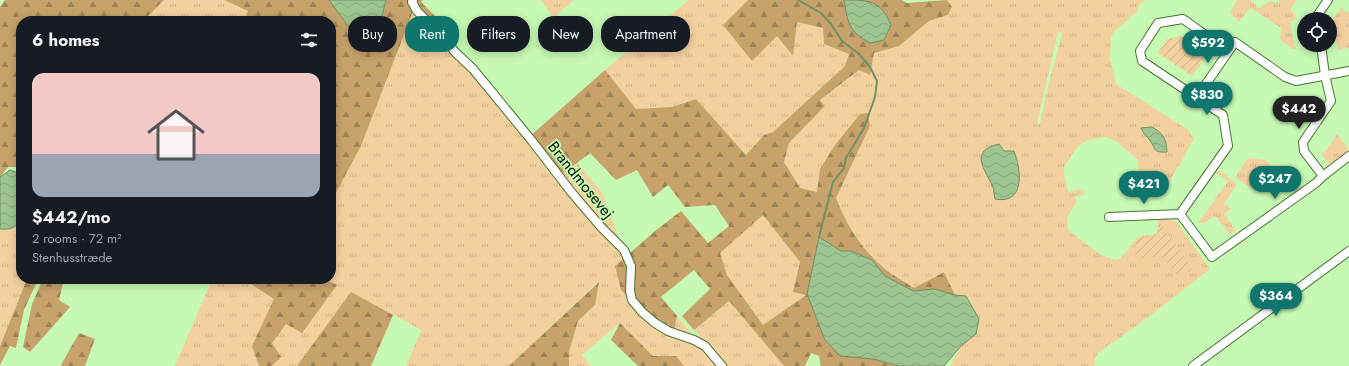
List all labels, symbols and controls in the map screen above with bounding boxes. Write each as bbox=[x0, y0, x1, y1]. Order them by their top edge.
map controls bbox=[1297, 12, 1337, 52]
button: locate bbox=[1297, 12, 1337, 52]
chip: Buy bbox=[348, 16, 397, 52]
chip: Rent bbox=[405, 16, 459, 52]
chip: Filters bbox=[467, 16, 530, 52]
chip: New bbox=[538, 16, 593, 52]
chip: Apartment bbox=[601, 16, 690, 52]
text: 6 homes bbox=[32, 28, 100, 52]
icon: filters bbox=[298, 29, 320, 51]
pin: $592 bbox=[1184, 30, 1232, 64]
text: $592 bbox=[1191, 33, 1225, 52]
pin: $830 bbox=[1183, 82, 1231, 116]
text: $830 bbox=[1191, 85, 1223, 104]
pin: $442 bbox=[1275, 96, 1323, 130]
icon: home bbox=[140, 99, 212, 171]
text: $442 bbox=[1282, 99, 1316, 118]
street label: Brandmosevej bbox=[542, 136, 620, 224]
pin: $247 bbox=[1251, 166, 1299, 200]
text: $247 bbox=[1258, 169, 1292, 188]
pin: $421 bbox=[1120, 171, 1168, 205]
text: $421 bbox=[1128, 174, 1160, 193]
text: $442/mo bbox=[32, 205, 111, 229]
text: 2 rooms · 72 m² bbox=[32, 229, 122, 248]
text: Stenhusstræde bbox=[32, 248, 112, 267]
pin: $364 bbox=[1252, 283, 1300, 317]
text: $364 bbox=[1259, 286, 1293, 305]

